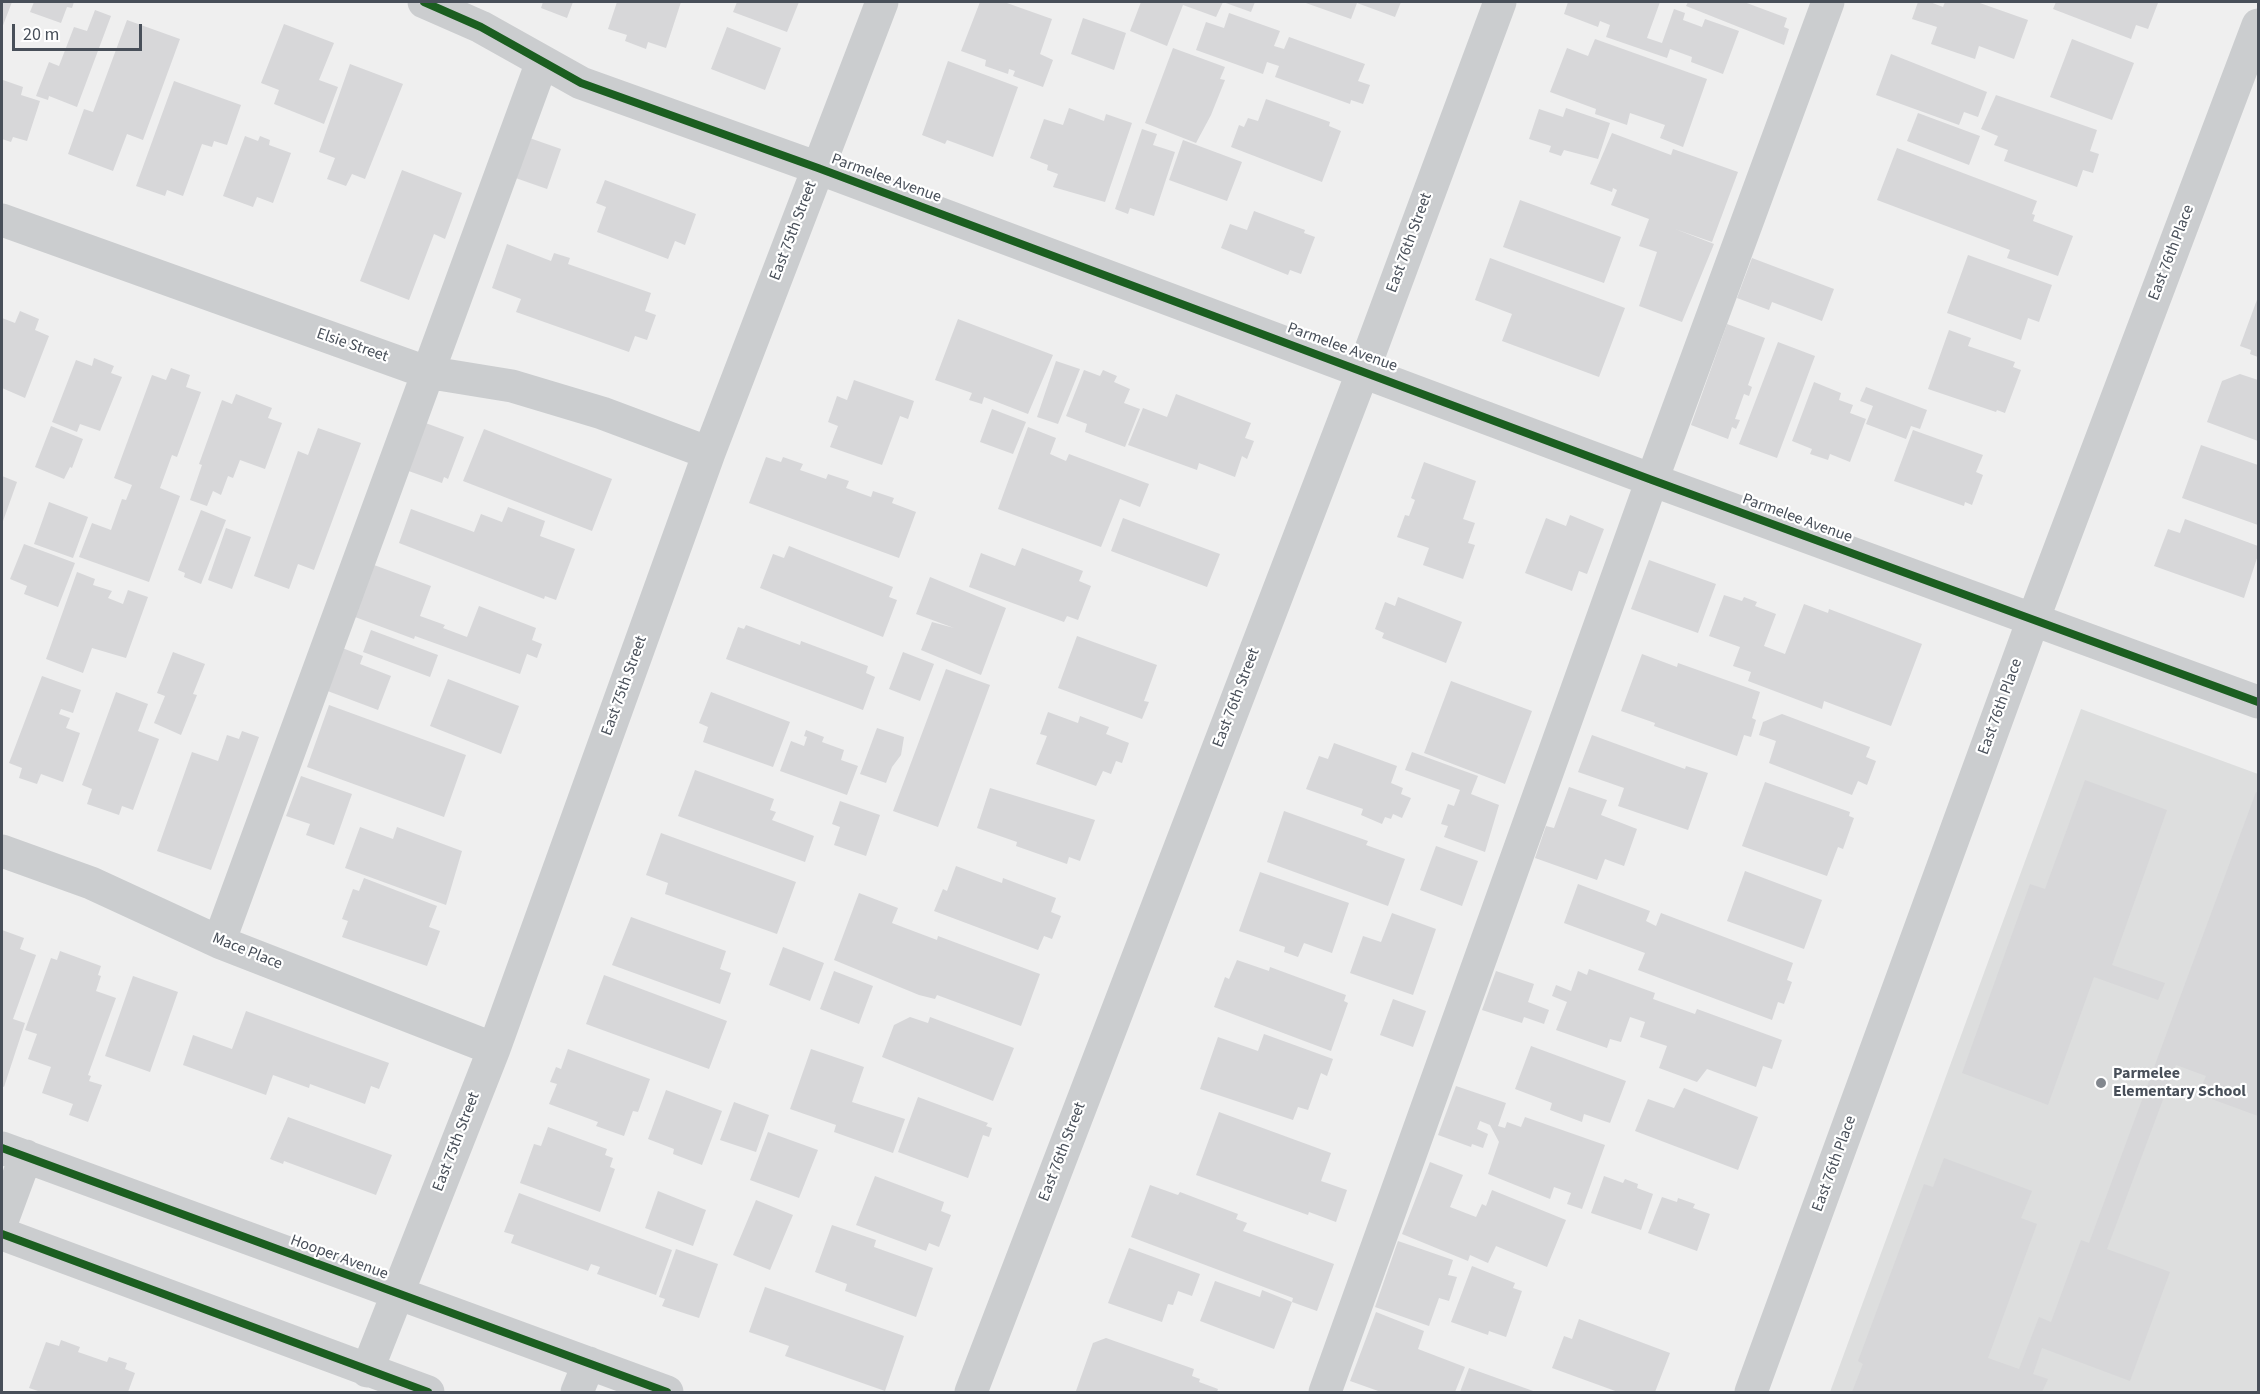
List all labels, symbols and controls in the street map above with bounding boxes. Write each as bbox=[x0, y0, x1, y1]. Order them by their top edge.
scale bar bbox=[15, 12, 146, 50]
text: 20 m bbox=[23, 22, 59, 47]
street label: Parmelee Avenue bbox=[828, 150, 944, 208]
street label: East 75th Street bbox=[766, 179, 822, 283]
street label: East 76th Street bbox=[1383, 190, 1437, 296]
street label: East 76th Place bbox=[2145, 203, 2199, 303]
street label: Parmelee Avenue bbox=[1284, 319, 1400, 377]
street label: Elsie Street bbox=[314, 325, 390, 367]
street label: Parmelee Avenue bbox=[1739, 490, 1855, 548]
street label: East 75th Street bbox=[598, 633, 652, 739]
street label: East 76th Street bbox=[1209, 646, 1265, 750]
street label: East 76th Place bbox=[1975, 656, 2027, 758]
street label: Mace Place bbox=[209, 929, 285, 975]
place label: Parmelee Elementary School bbox=[2113, 1064, 2246, 1102]
marker: Parmelee Elementary School bbox=[2094, 1076, 2108, 1090]
street label: East 75th Street bbox=[429, 1090, 485, 1194]
street label: East 76th Street bbox=[1035, 1100, 1091, 1204]
street label: East 76th Place bbox=[1809, 1113, 1861, 1215]
street label: Hooper Avenue bbox=[287, 1231, 391, 1285]

